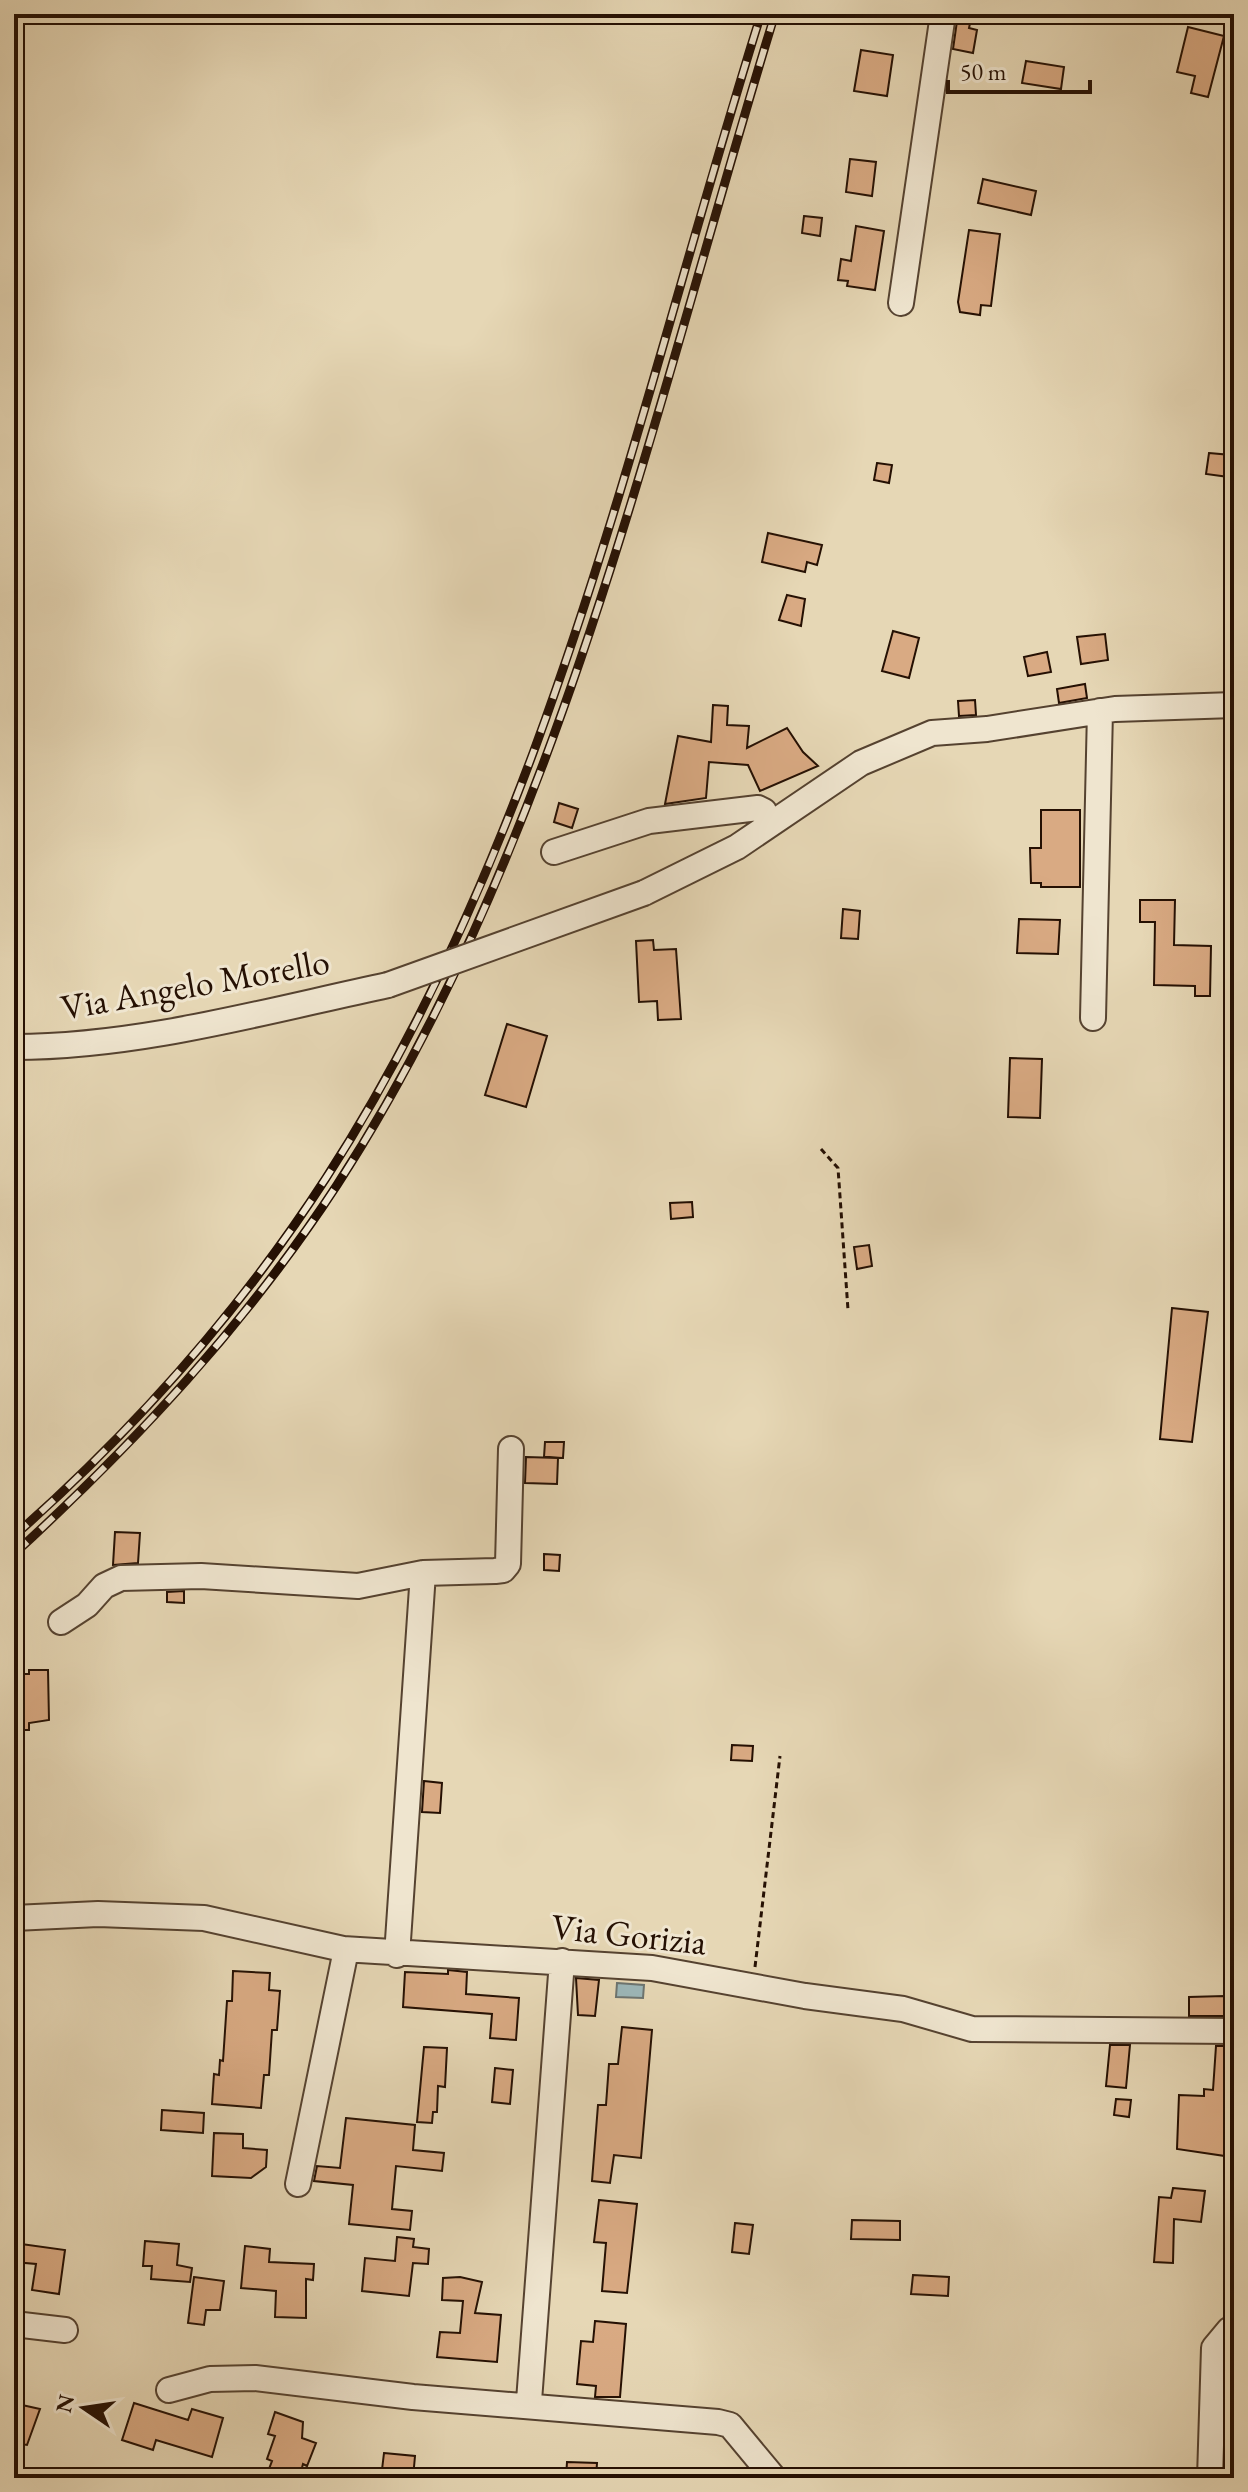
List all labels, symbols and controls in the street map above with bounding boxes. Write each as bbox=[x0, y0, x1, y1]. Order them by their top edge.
scale bar bbox=[948, 44, 1090, 94]
text: 50 m bbox=[960, 56, 1007, 87]
street label: Via Angelo Morello bbox=[57, 937, 333, 1031]
street label: Via Gorizia bbox=[549, 1903, 709, 1966]
north arrow bbox=[44, 2368, 124, 2448]
text: N bbox=[49, 2391, 81, 2416]

